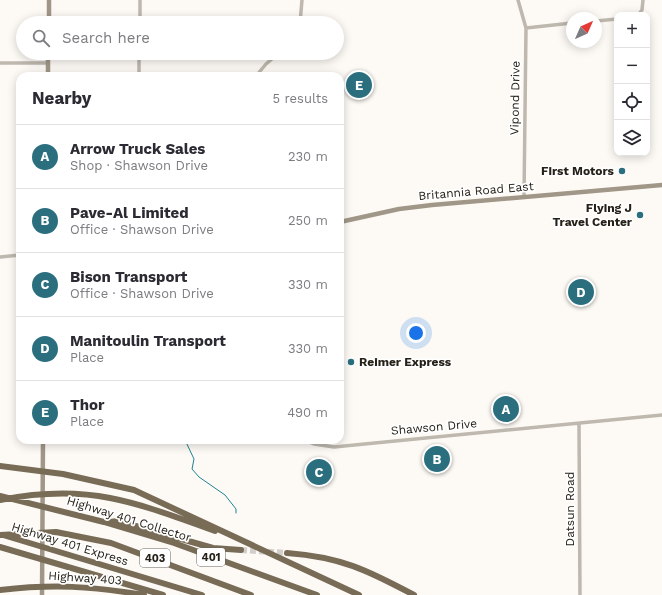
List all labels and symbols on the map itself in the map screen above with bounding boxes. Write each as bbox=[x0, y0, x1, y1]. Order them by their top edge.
north arrow bbox=[566, 12, 602, 48]
street label: Vipond Drive bbox=[507, 61, 523, 135]
pin: E bbox=[346, 70, 372, 100]
place label: First Motors bbox=[541, 164, 615, 178]
marker: First Motors bbox=[617, 166, 627, 176]
street label: Britannia Road East bbox=[418, 179, 534, 203]
place label: Flying J Travel Center bbox=[553, 201, 633, 229]
marker: Flying J Travel Center bbox=[635, 210, 645, 220]
pin: D bbox=[568, 277, 594, 307]
your location bbox=[406, 323, 426, 343]
place label: Reimer Express bbox=[359, 355, 452, 369]
marker: Reimer Express bbox=[346, 357, 356, 367]
pin: A bbox=[493, 394, 519, 424]
street label: Shawson Drive bbox=[390, 416, 478, 438]
pin: B bbox=[424, 444, 450, 474]
pin: C bbox=[306, 457, 332, 487]
street label: Datsun Road bbox=[563, 472, 577, 546]
street label: Highway 401 Collector bbox=[65, 493, 193, 545]
street label: Highway 401 Express bbox=[10, 520, 130, 568]
road number: 401 bbox=[197, 548, 225, 566]
road number: 403 bbox=[140, 549, 170, 567]
street label: Highway 403 bbox=[48, 568, 122, 588]

